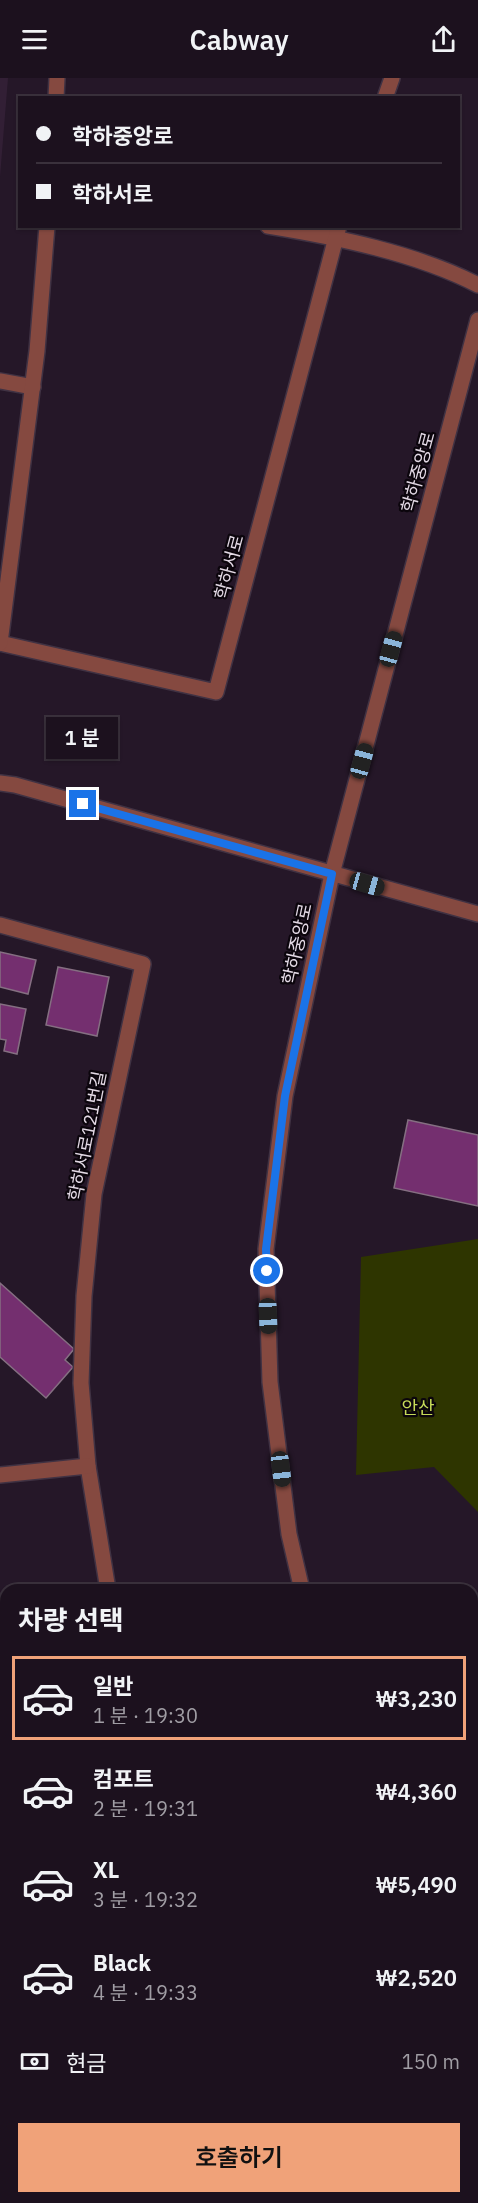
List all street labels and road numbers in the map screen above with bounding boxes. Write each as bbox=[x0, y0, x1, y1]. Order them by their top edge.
street label: 학하중앙로 bbox=[396, 429, 440, 515]
street label: 학하서로 bbox=[209, 532, 249, 602]
street label: 학하중앙로 bbox=[277, 901, 317, 987]
street label: 학하서로121번길 bbox=[63, 1069, 111, 1203]

